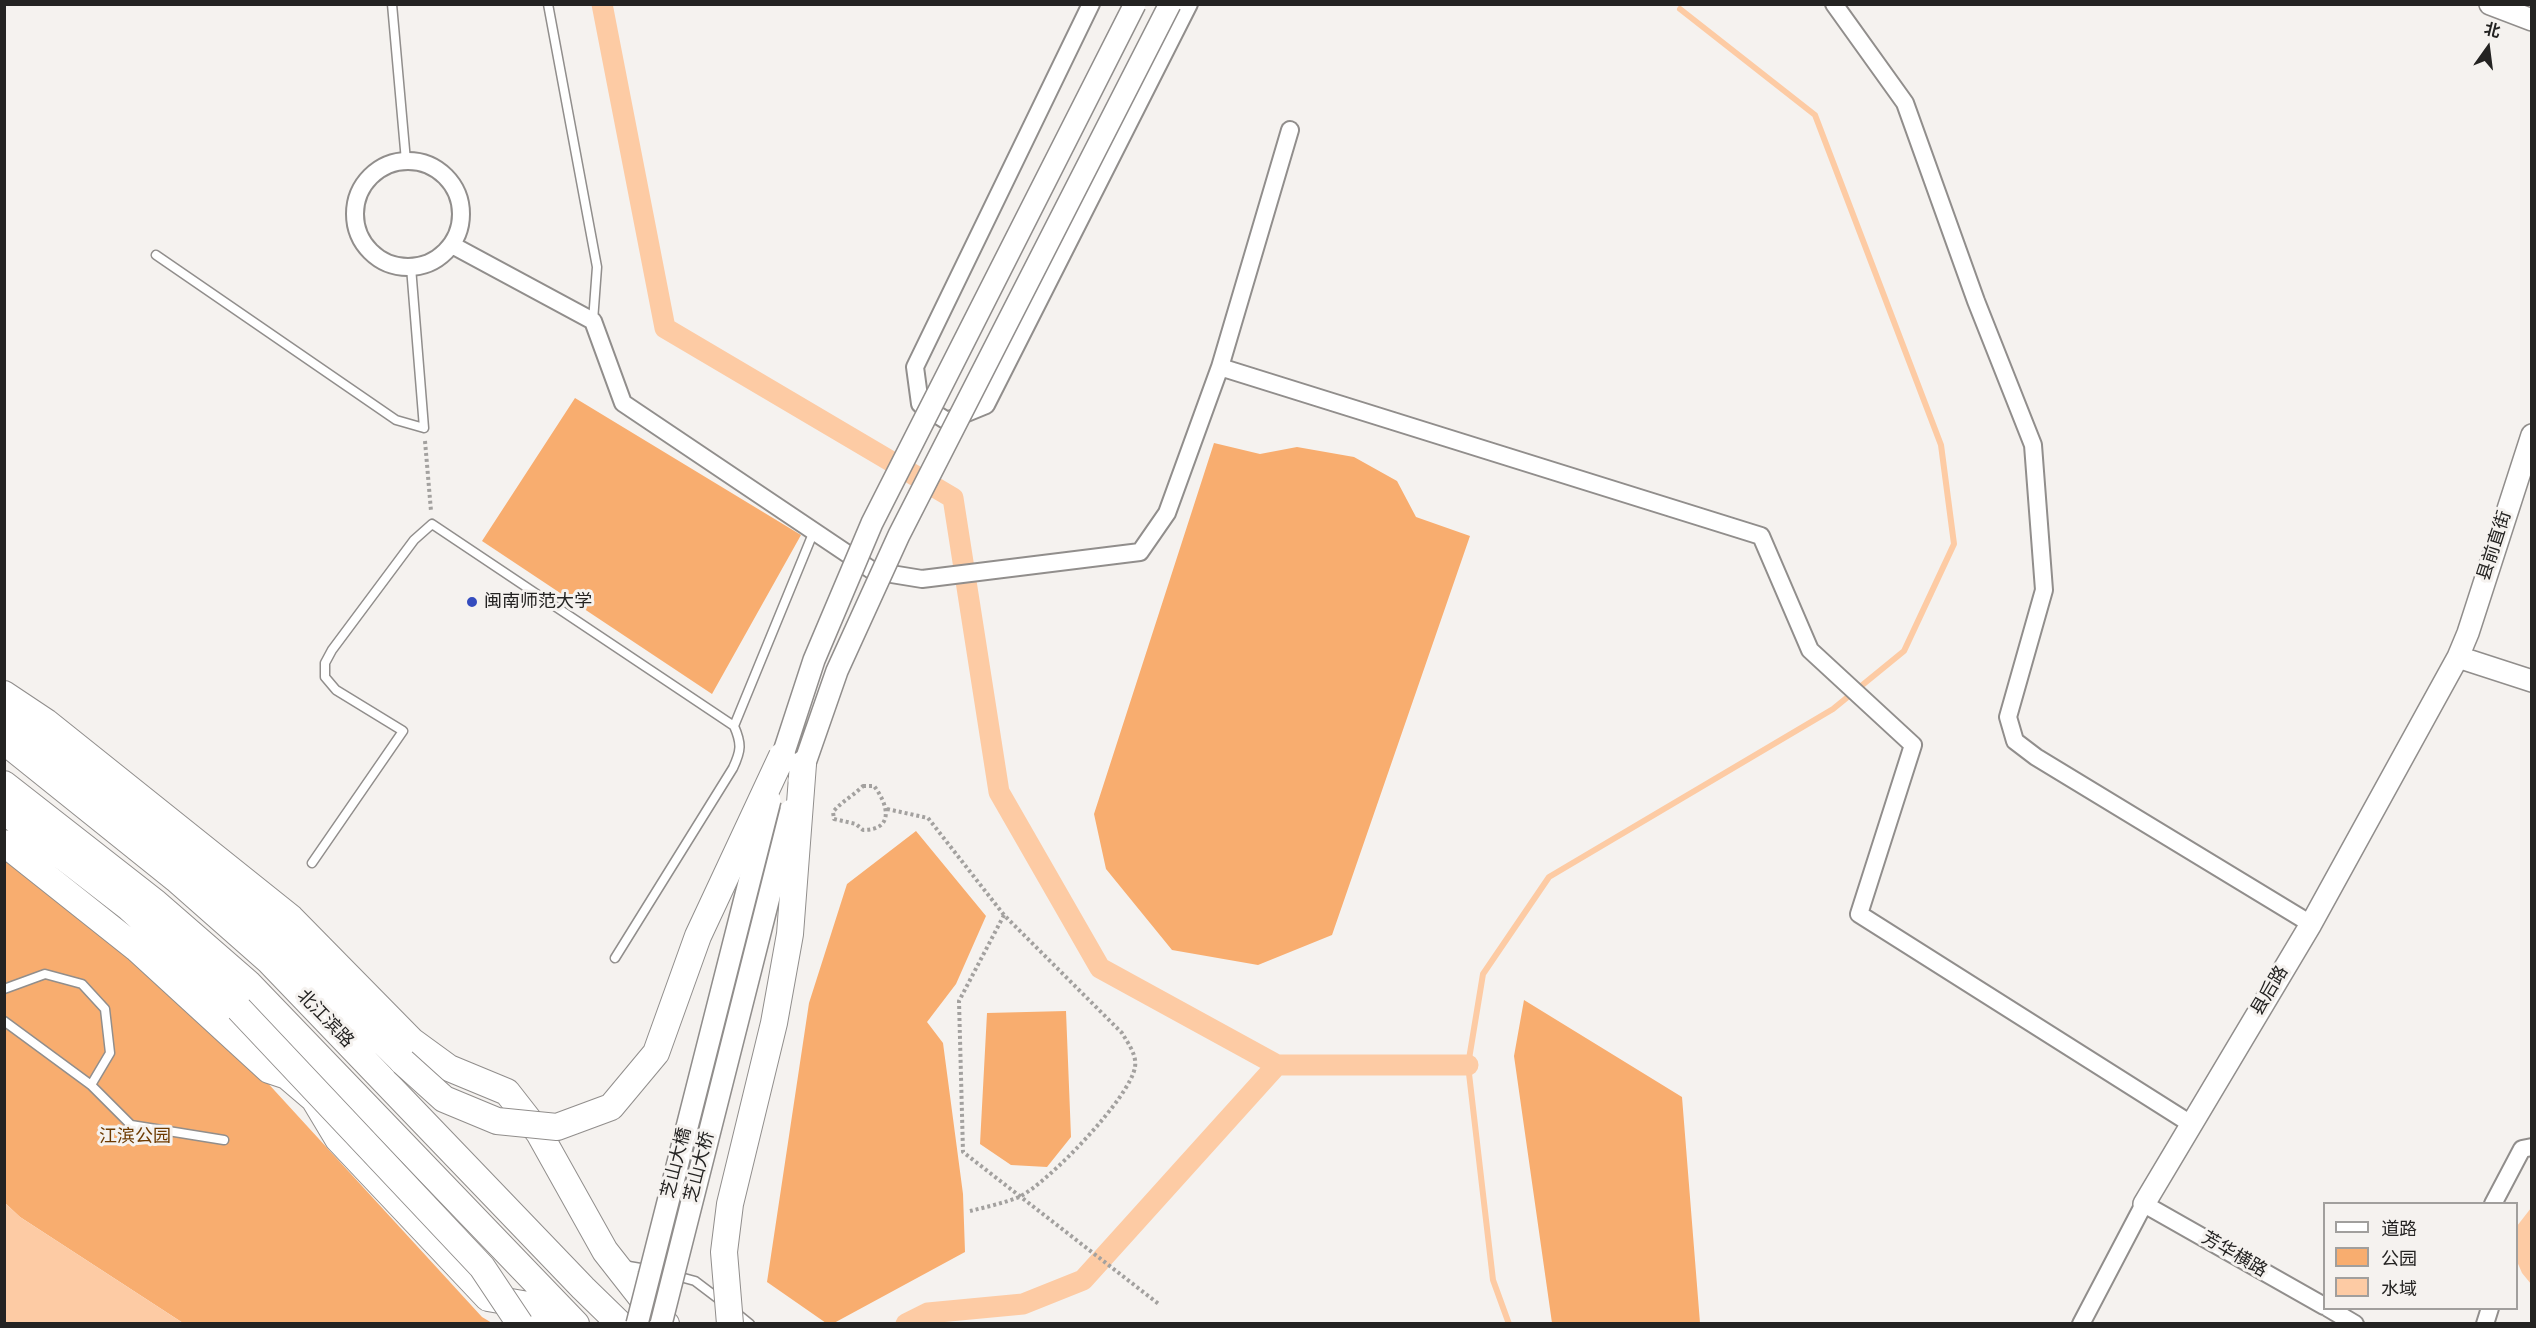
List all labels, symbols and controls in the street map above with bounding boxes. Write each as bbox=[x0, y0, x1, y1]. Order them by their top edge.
north arrow bbox=[2458, 18, 2518, 78]
text: 北 bbox=[2482, 19, 2503, 42]
street label: 县前直街 bbox=[2474, 508, 2516, 584]
place label: 闽南师范大学 bbox=[484, 591, 592, 613]
marker: 闽南师范大学 bbox=[465, 595, 479, 609]
street label: 县后路 bbox=[2247, 962, 2293, 1020]
street label: 北江滨路 bbox=[292, 986, 358, 1052]
street label: 芝山大橋 bbox=[658, 1125, 696, 1201]
park label: 江滨公园 bbox=[99, 1126, 171, 1148]
street label: 芝山大桥 bbox=[681, 1129, 719, 1205]
legend bbox=[2323, 1202, 2518, 1310]
text: 道路 bbox=[2381, 1218, 2417, 1240]
street label: 芳华横路 bbox=[2197, 1228, 2271, 1282]
text: 公园 bbox=[2381, 1248, 2417, 1270]
text: 水域 bbox=[2381, 1278, 2417, 1300]

